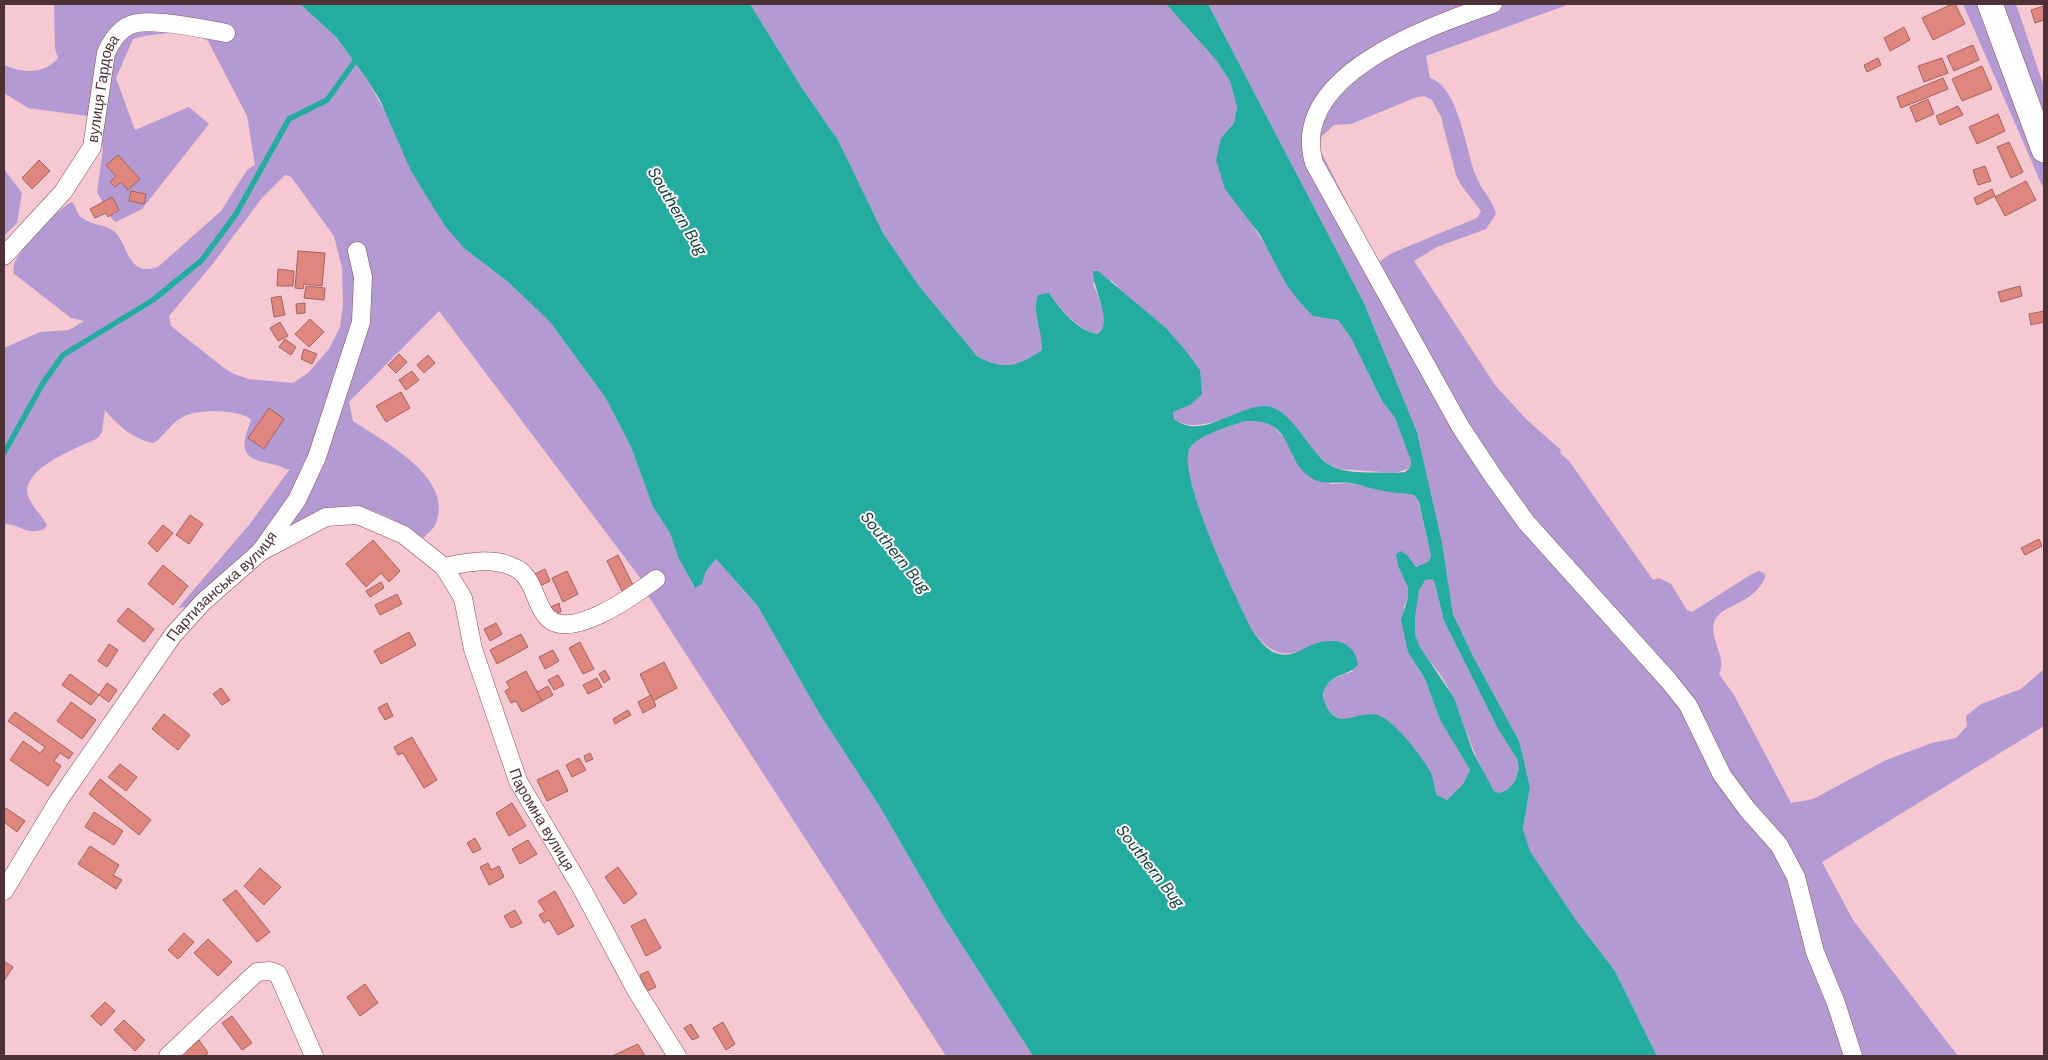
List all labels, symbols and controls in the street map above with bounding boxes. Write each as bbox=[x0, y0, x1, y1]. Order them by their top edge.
street label: вулиця Гардова bbox=[83, 30, 124, 144]
water label: Southern Bug bbox=[643, 163, 713, 260]
water label: Southern Bug bbox=[856, 507, 936, 599]
street label: Партизанська вулиця bbox=[162, 527, 282, 645]
street label: Паромна вулиця bbox=[504, 766, 579, 875]
water label: Southern Bug bbox=[1112, 820, 1190, 913]

